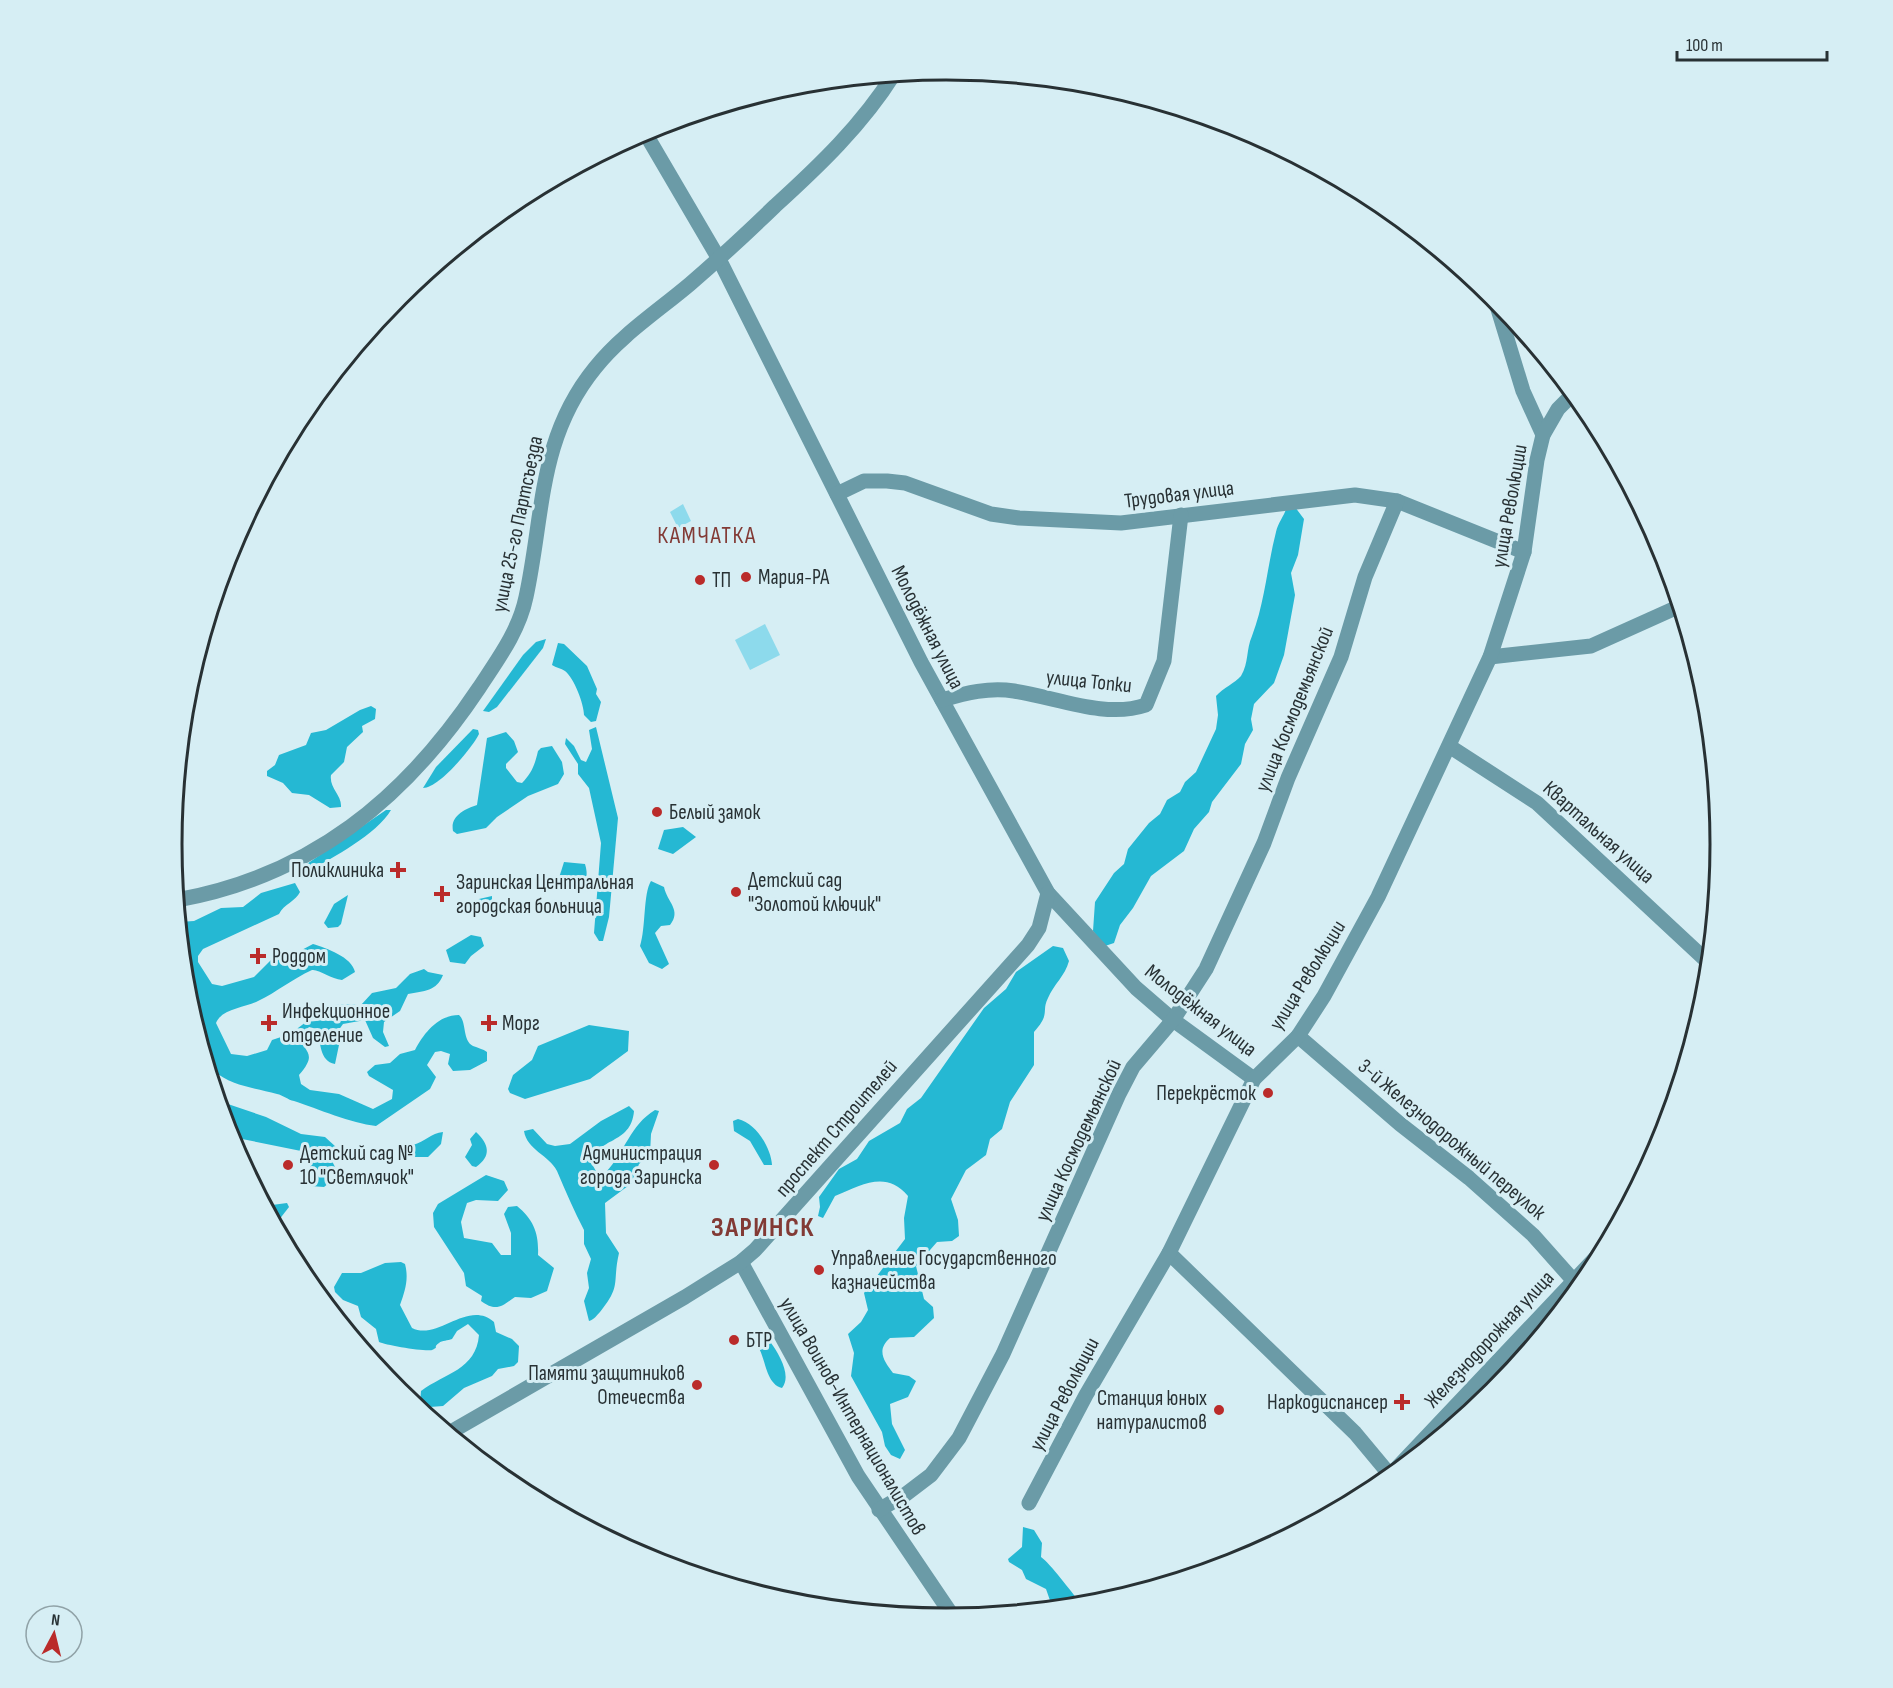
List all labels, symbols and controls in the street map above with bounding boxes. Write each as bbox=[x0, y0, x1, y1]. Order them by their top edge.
scale bar bbox=[1677, 24, 1827, 62]
text: 100 m bbox=[1686, 35, 1723, 56]
street label: улица 25-го Партсъезда bbox=[487, 434, 548, 615]
street label: улица Революции bbox=[1486, 442, 1533, 570]
street label: Трудовая улица bbox=[1123, 475, 1235, 514]
district label: КАМЧАТКА bbox=[657, 521, 757, 550]
street label: Молодёжная улица bbox=[886, 561, 969, 693]
place label: Мария-РА bbox=[758, 565, 830, 590]
place label: ТП bbox=[712, 568, 731, 593]
marker: Мария-РА bbox=[739, 570, 753, 584]
marker: ТП bbox=[693, 573, 707, 587]
street label: улица Космодемьянской bbox=[1250, 623, 1339, 795]
street label: улица Топки bbox=[1045, 665, 1133, 698]
street label: Квартальная улица bbox=[1538, 776, 1660, 889]
place label: Белый замок bbox=[669, 800, 761, 825]
marker: Белый замок bbox=[650, 805, 664, 819]
place label: Поликлиника bbox=[291, 858, 384, 883]
marker: Поликлиника bbox=[389, 861, 407, 879]
place label: Детский сад "Золотой ключик" bbox=[748, 868, 881, 917]
place label: Заринская Центральная городская больница bbox=[456, 870, 634, 919]
marker: Заринская Центральная городская больница bbox=[433, 885, 451, 903]
marker: Детский сад "Золотой ключик" bbox=[729, 885, 743, 899]
street label: улица Революции bbox=[1264, 916, 1351, 1035]
place label: Роддом bbox=[272, 944, 326, 969]
marker: Роддом bbox=[249, 947, 267, 965]
street label: Молодёжная улица bbox=[1140, 959, 1262, 1062]
place label: Инфекционное отделение bbox=[282, 999, 390, 1048]
place label: Морг bbox=[502, 1011, 540, 1036]
marker: Инфекционное отделение bbox=[260, 1014, 278, 1032]
marker: Морг bbox=[480, 1014, 498, 1032]
street label: 3-й Железнодорожный переулок bbox=[1353, 1054, 1551, 1225]
street label: проспект Строителей bbox=[770, 1055, 903, 1202]
street label: улица Космодемьянской bbox=[1030, 1055, 1127, 1225]
place label: Перекрёсток bbox=[1156, 1081, 1256, 1106]
marker: Перекрёсток bbox=[1261, 1086, 1275, 1100]
place label: Детский сад № 10 "Светлячок" bbox=[300, 1141, 414, 1190]
place label: Администрация города Заринска bbox=[580, 1141, 702, 1190]
marker: Детский сад № 10 "Светлячок" bbox=[281, 1158, 295, 1172]
marker: Администрация города Заринска bbox=[707, 1158, 721, 1172]
district label: ЗАРИНСК bbox=[711, 1212, 815, 1244]
place label: Управление Государственного казначейства bbox=[831, 1246, 1057, 1295]
marker: Управление Государственного казначейства bbox=[812, 1263, 826, 1277]
street label: Железнодорожная улица bbox=[1419, 1266, 1559, 1413]
street label: улица Воинов-Интернационалистов bbox=[774, 1293, 931, 1540]
place label: БТР bbox=[746, 1328, 772, 1353]
marker: БТР bbox=[727, 1333, 741, 1347]
street label: улица Революции bbox=[1024, 1333, 1105, 1455]
place label: Памяти защитников Отечества bbox=[528, 1361, 685, 1410]
marker: Памяти защитников Отечества bbox=[690, 1378, 704, 1392]
place label: Станция юных натуралистов bbox=[1097, 1386, 1207, 1435]
place label: Наркодиспансер bbox=[1267, 1390, 1388, 1415]
marker: Наркодиспансер bbox=[1393, 1393, 1411, 1411]
marker: Станция юных натуралистов bbox=[1212, 1403, 1226, 1417]
north arrow bbox=[24, 1604, 84, 1664]
text: N bbox=[50, 1611, 61, 1631]

